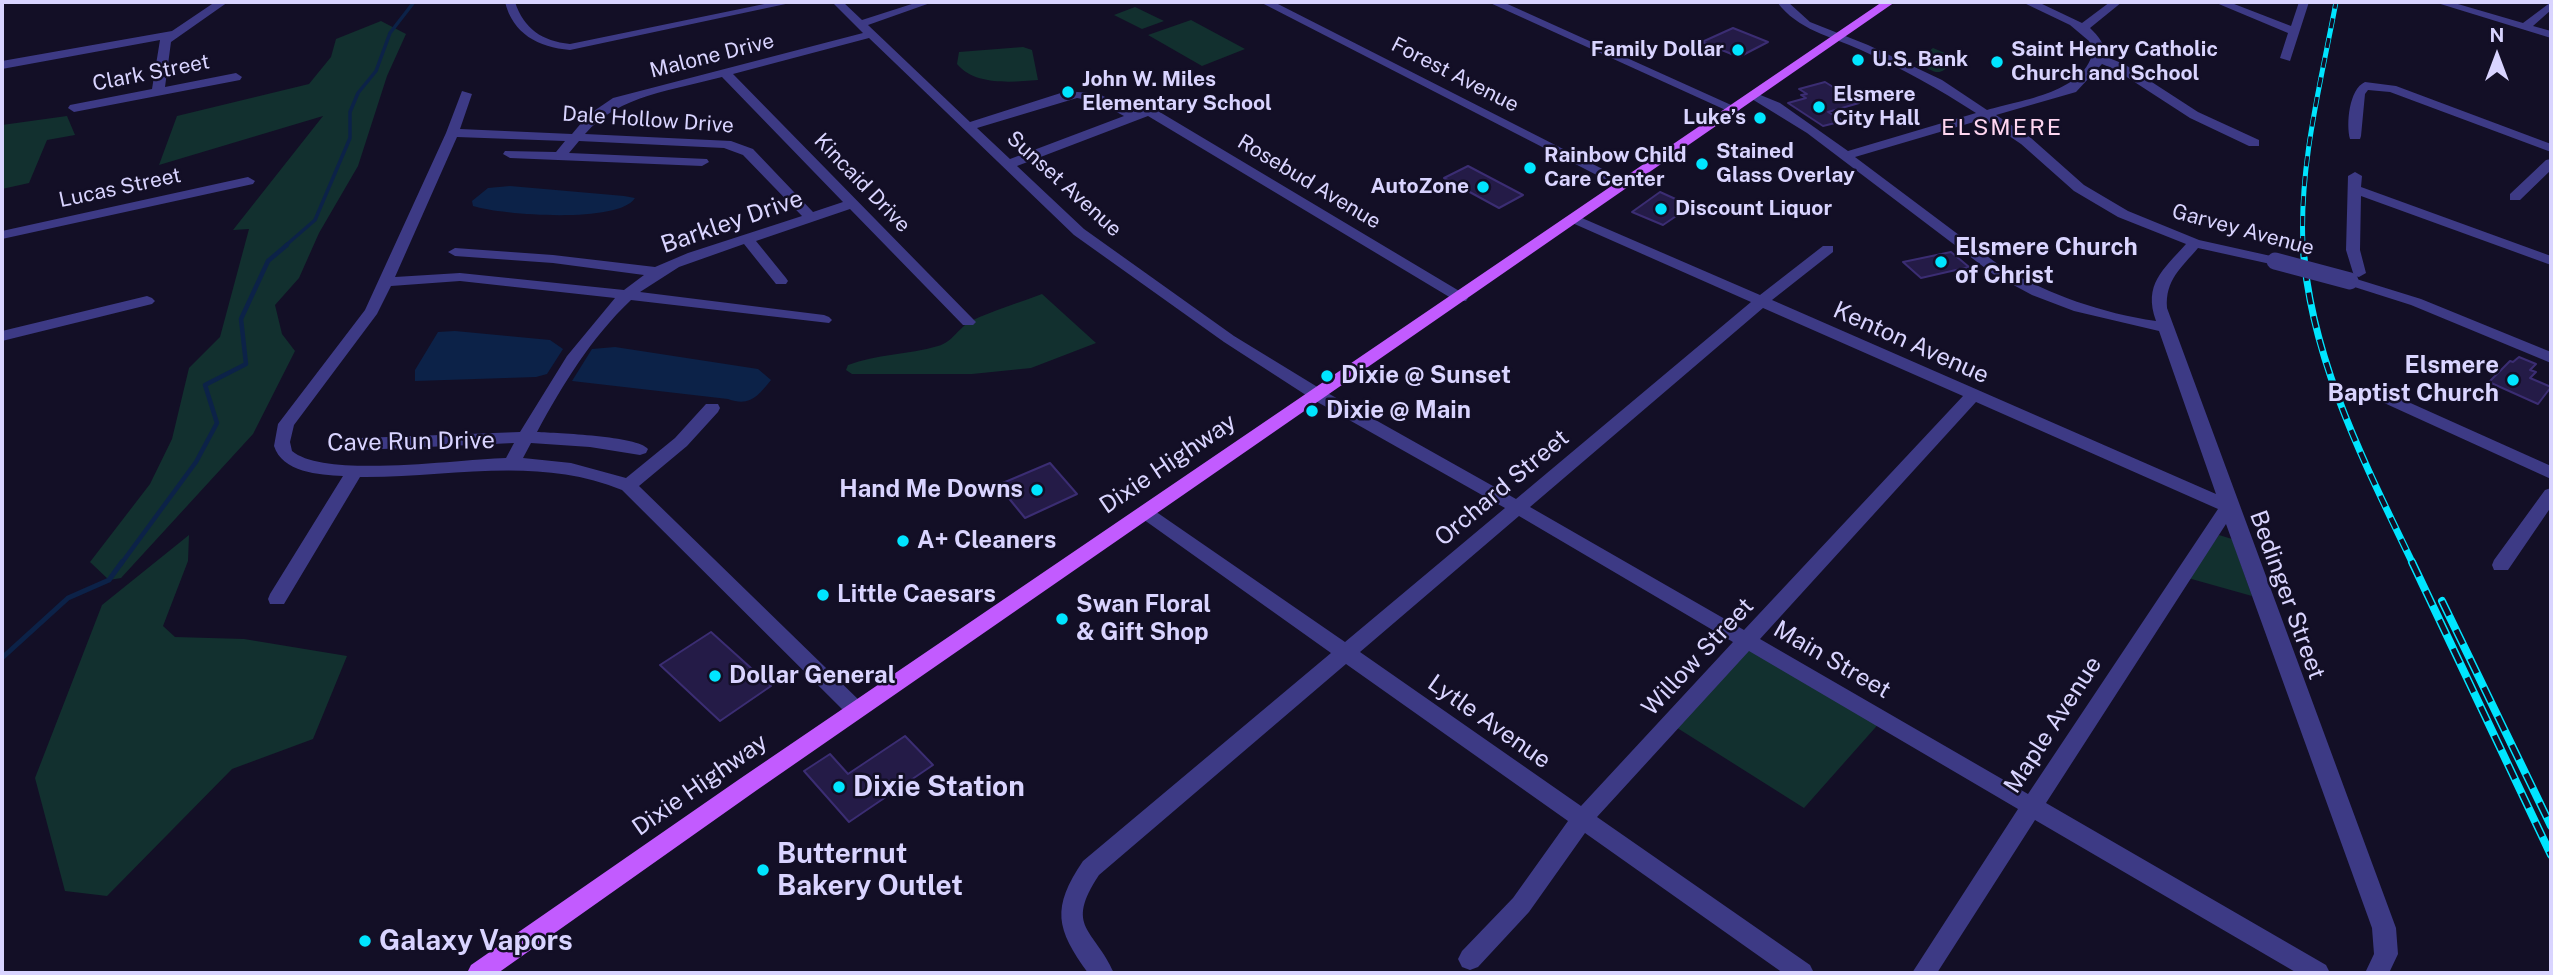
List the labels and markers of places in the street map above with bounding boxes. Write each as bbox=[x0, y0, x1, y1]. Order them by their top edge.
place label: Family Dollar bbox=[1591, 37, 1724, 63]
place label: Saint Henry Catholic Church and School bbox=[2011, 37, 2218, 87]
marker: Family Dollar bbox=[1730, 42, 1746, 58]
place label: U.S. Bank bbox=[1872, 47, 1968, 73]
marker: U.S. Bank bbox=[1850, 52, 1866, 68]
marker: Saint Henry Catholic Church and School bbox=[1989, 54, 2005, 70]
place label: John W. Miles Elementary School bbox=[1082, 67, 1272, 117]
place label: Elsmere City Hall bbox=[1833, 82, 1921, 132]
marker: John W. Miles Elementary School bbox=[1060, 84, 1076, 100]
marker: Elsmere City Hall bbox=[1811, 99, 1827, 115]
place label: Luke’s bbox=[1683, 105, 1746, 131]
marker: Luke’s bbox=[1752, 110, 1768, 126]
place label: Stained Glass Overlay bbox=[1716, 139, 1855, 189]
place label: Rainbow Child Care Center bbox=[1544, 143, 1687, 193]
marker: Stained Glass Overlay bbox=[1694, 156, 1710, 172]
marker: Rainbow Child Care Center bbox=[1522, 160, 1538, 176]
place label: AutoZone bbox=[1371, 174, 1469, 200]
marker: AutoZone bbox=[1475, 179, 1491, 195]
place label: Discount Liquor bbox=[1675, 196, 1832, 222]
marker: Discount Liquor bbox=[1653, 201, 1669, 217]
place label: Elsmere Church of Christ bbox=[1955, 234, 2138, 290]
marker: Elsmere Church of Christ bbox=[1933, 254, 1949, 270]
place label: Elsmere Baptist Church bbox=[2327, 352, 2499, 408]
place label: Dixie @ Sunset bbox=[1341, 362, 1511, 390]
marker: Dixie @ Sunset bbox=[1319, 368, 1335, 384]
marker: Elsmere Baptist Church bbox=[2505, 372, 2521, 388]
place label: Dixie @ Main bbox=[1326, 397, 1471, 425]
marker: Dixie @ Main bbox=[1304, 403, 1320, 419]
place label: Hand Me Downs bbox=[839, 476, 1023, 504]
marker: Hand Me Downs bbox=[1029, 482, 1045, 498]
place label: A+ Cleaners bbox=[917, 527, 1056, 555]
marker: A+ Cleaners bbox=[895, 533, 911, 549]
place label: Little Caesars bbox=[837, 581, 996, 609]
marker: Little Caesars bbox=[815, 587, 831, 603]
place label: Swan Floral & Gift Shop bbox=[1076, 591, 1211, 647]
marker: Swan Floral & Gift Shop bbox=[1054, 611, 1070, 627]
place label: Dollar General bbox=[729, 662, 896, 690]
marker: Dollar General bbox=[707, 668, 723, 684]
place label: Dixie Station bbox=[853, 770, 1025, 804]
marker: Dixie Station bbox=[831, 779, 847, 795]
place label: Butternut Bakery Outlet bbox=[777, 837, 963, 903]
marker: Butternut Bakery Outlet bbox=[755, 862, 771, 878]
place label: Galaxy Vapors bbox=[379, 924, 573, 958]
marker: Galaxy Vapors bbox=[357, 933, 373, 949]

